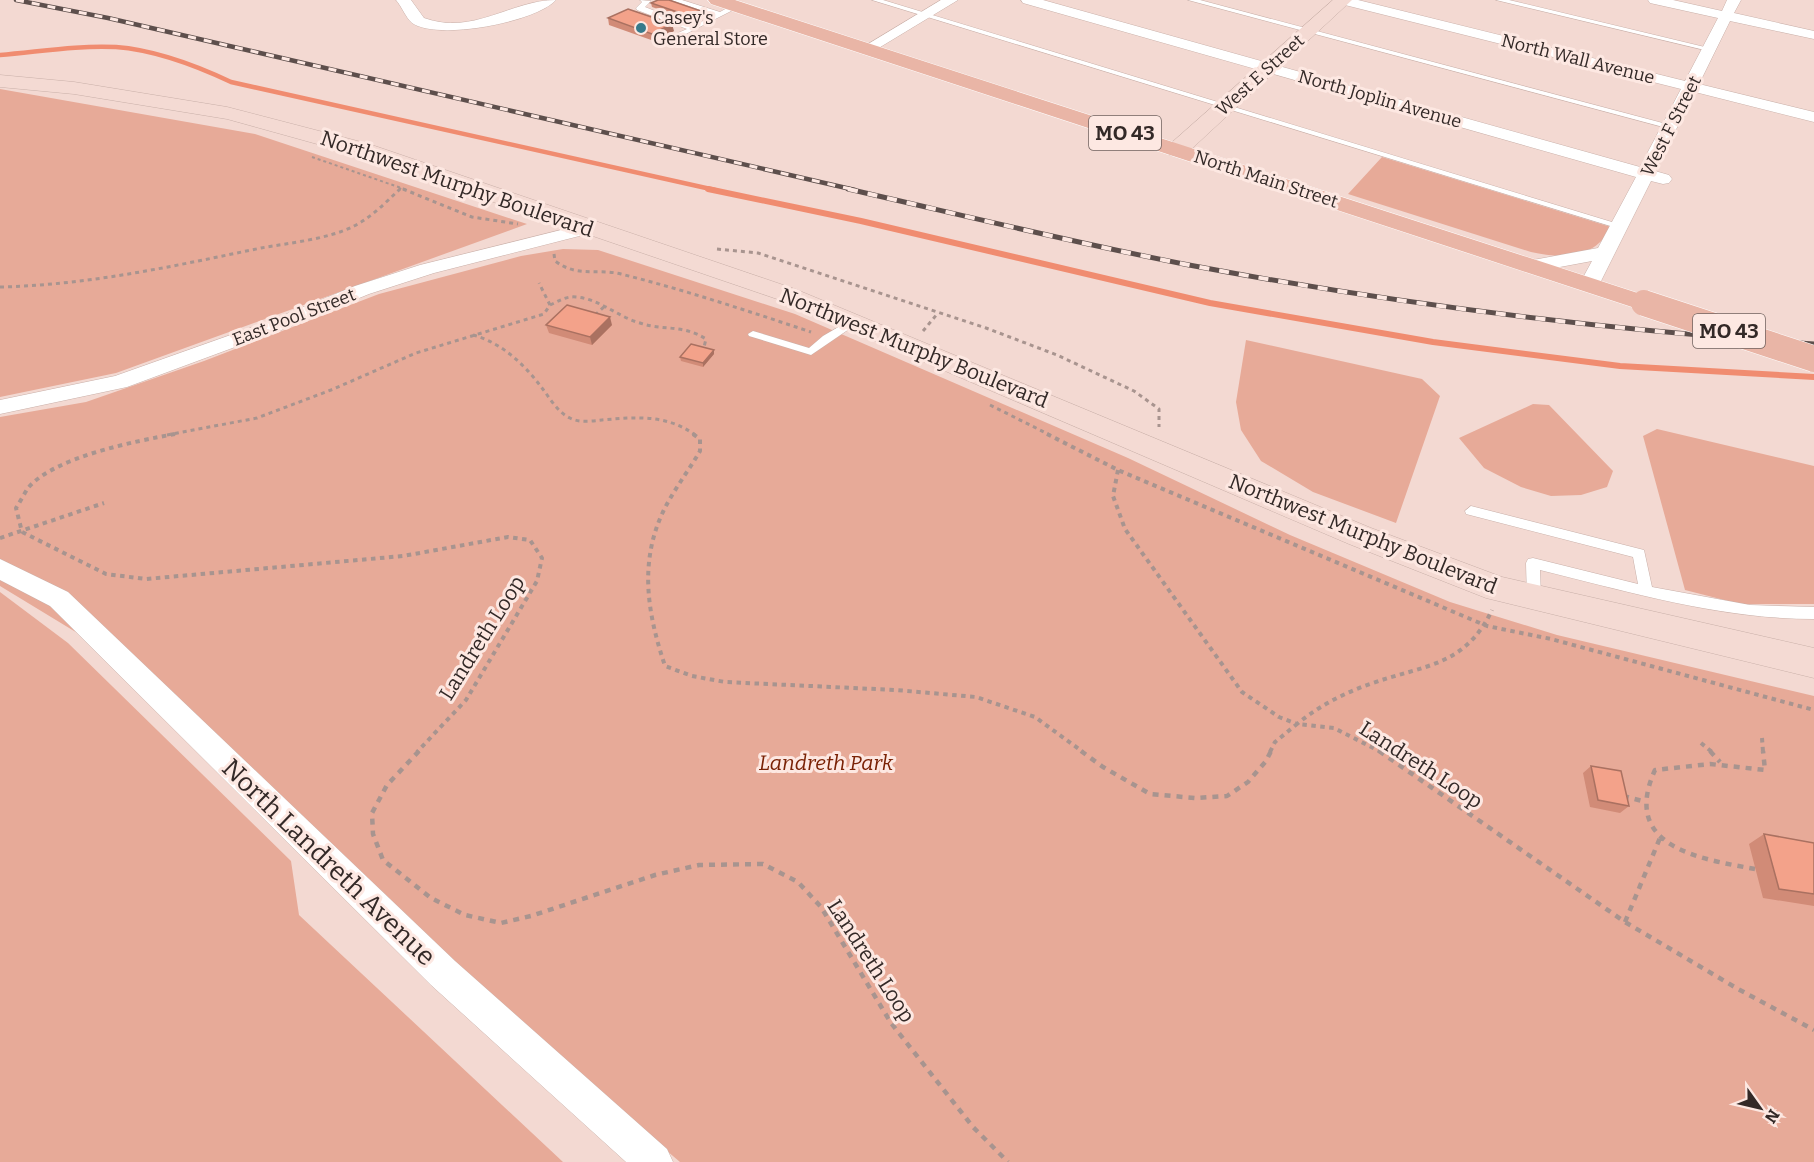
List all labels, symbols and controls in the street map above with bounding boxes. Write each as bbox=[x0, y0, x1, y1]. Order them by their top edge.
place label: Casey's General Store bbox=[653, 7, 768, 50]
marker: Casey's General Store bbox=[634, 21, 648, 35]
street label: West E Street bbox=[1211, 29, 1309, 120]
street label: North Wall Avenue bbox=[1499, 29, 1657, 89]
street label: North Joplin Avenue bbox=[1296, 65, 1464, 133]
street label: West F Street bbox=[1636, 71, 1706, 180]
road number: MO 43 bbox=[1089, 116, 1161, 150]
street label: Northwest Murphy Boulevard bbox=[317, 125, 597, 243]
street label: North Main Street bbox=[1191, 145, 1341, 213]
street label: Northwest Murphy Boulevard bbox=[776, 282, 1052, 414]
street label: East Pool Street bbox=[229, 283, 359, 351]
road number: MO 43 bbox=[1693, 314, 1765, 348]
street label: Northwest Murphy Boulevard bbox=[1225, 468, 1501, 600]
street label: Landreth Loop bbox=[433, 571, 531, 705]
street label: Landreth Loop bbox=[1355, 716, 1487, 814]
park label: Landreth Park bbox=[759, 750, 894, 776]
street label: North Landreth Avenue bbox=[216, 752, 442, 972]
street label: Landreth Loop bbox=[822, 895, 920, 1027]
north arrow bbox=[1730, 1078, 1790, 1138]
text: N bbox=[1761, 1106, 1783, 1127]

